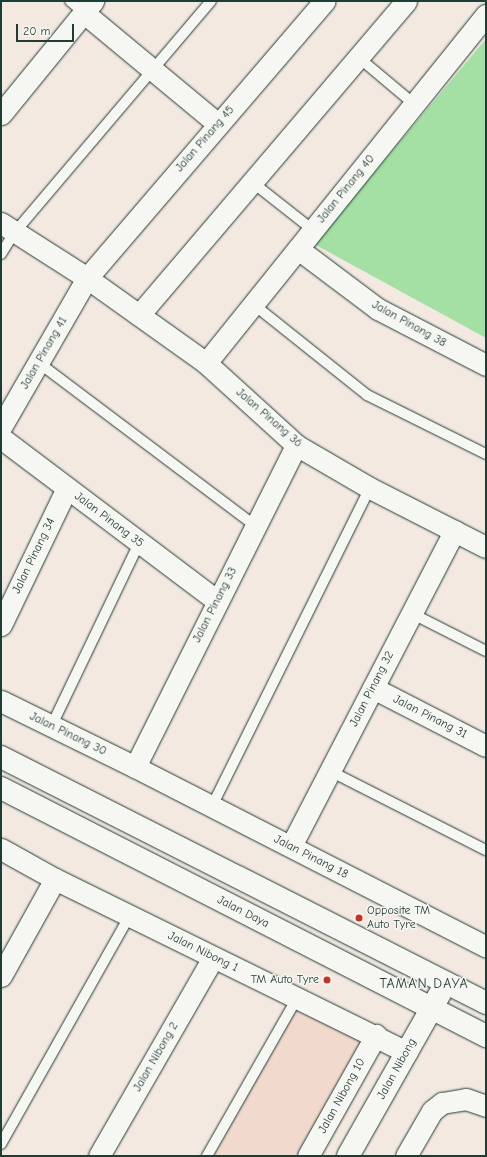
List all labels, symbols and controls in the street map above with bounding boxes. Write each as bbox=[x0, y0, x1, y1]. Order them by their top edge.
scale bar bbox=[18, 16, 76, 42]
text: 20 m bbox=[23, 24, 51, 38]
street label: Jalan Pinang 45 bbox=[172, 103, 238, 175]
street label: Jalan Pinang 40 bbox=[314, 152, 378, 226]
street label: Jalan Pinang 38 bbox=[369, 298, 449, 350]
street label: Jalan Pinang 41 bbox=[18, 314, 70, 392]
street label: Jalan Pinang 36 bbox=[233, 385, 305, 451]
street label: Jalan Pinang 35 bbox=[72, 489, 146, 551]
street label: Jalan Pinang 34 bbox=[9, 516, 59, 596]
street label: Jalan Pinang 33 bbox=[190, 565, 240, 645]
street label: Jalan Pinang 32 bbox=[347, 649, 397, 729]
street label: Jalan Pinang 31 bbox=[391, 692, 469, 742]
street label: Jalan Pinang 30 bbox=[27, 709, 109, 759]
street label: Jalan Pinang 18 bbox=[271, 832, 351, 882]
street label: Jalan Daya bbox=[215, 893, 271, 931]
place label: Opposite TM Auto Tyre bbox=[367, 904, 430, 932]
marker: Opposite TM Auto Tyre bbox=[354, 913, 364, 923]
street label: Jalan Nibong 1 bbox=[166, 929, 240, 975]
place label: TM Auto Tyre bbox=[251, 973, 319, 987]
marker: TM Auto Tyre bbox=[322, 975, 332, 985]
district label: TAMAN DAYA bbox=[379, 976, 469, 992]
street label: Jalan Nibong 2 bbox=[130, 1020, 182, 1094]
street label: Jalan Nibong bbox=[374, 1036, 420, 1102]
street label: Jalan Nibong 10 bbox=[315, 1056, 369, 1136]

